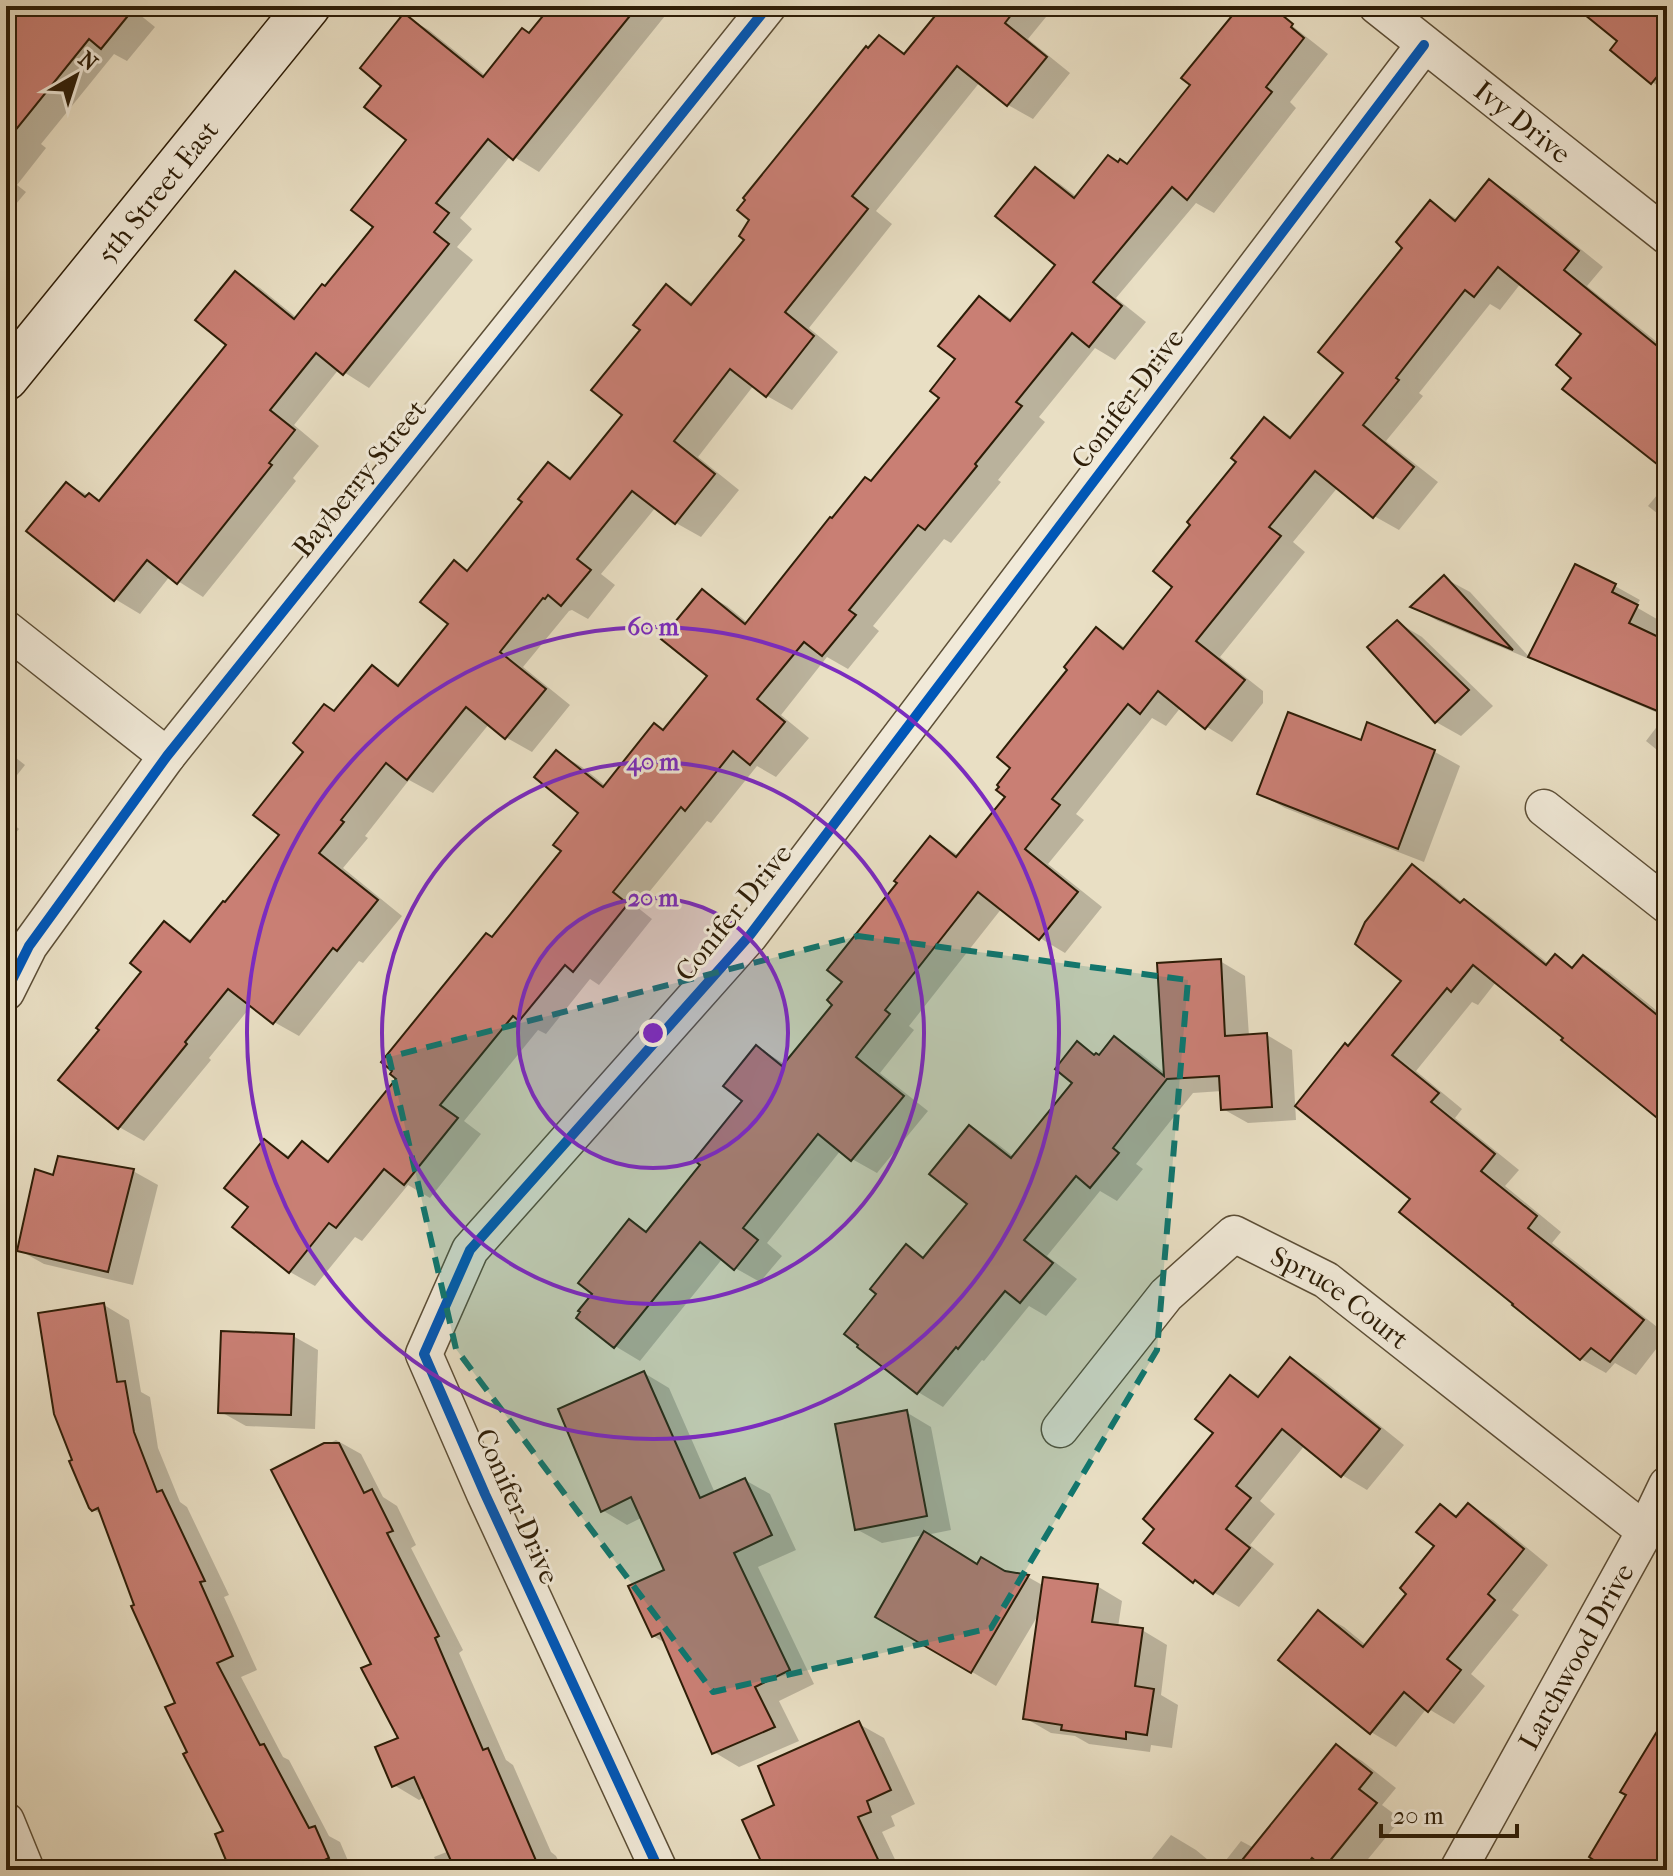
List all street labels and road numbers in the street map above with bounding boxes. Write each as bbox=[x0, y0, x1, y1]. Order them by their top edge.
street label: Ivy Drive bbox=[1468, 74, 1577, 170]
street label: 5th Street East bbox=[90, 114, 225, 270]
street label: Conifer Drive bbox=[1064, 322, 1191, 475]
street label: Bayberry Street bbox=[286, 393, 433, 564]
street label: Conifer Drive bbox=[668, 837, 799, 987]
street label: Spruce Court bbox=[1265, 1239, 1415, 1356]
street label: Conifer Drive bbox=[469, 1423, 567, 1589]
street label: Larchwood Drive bbox=[1512, 1558, 1641, 1755]

